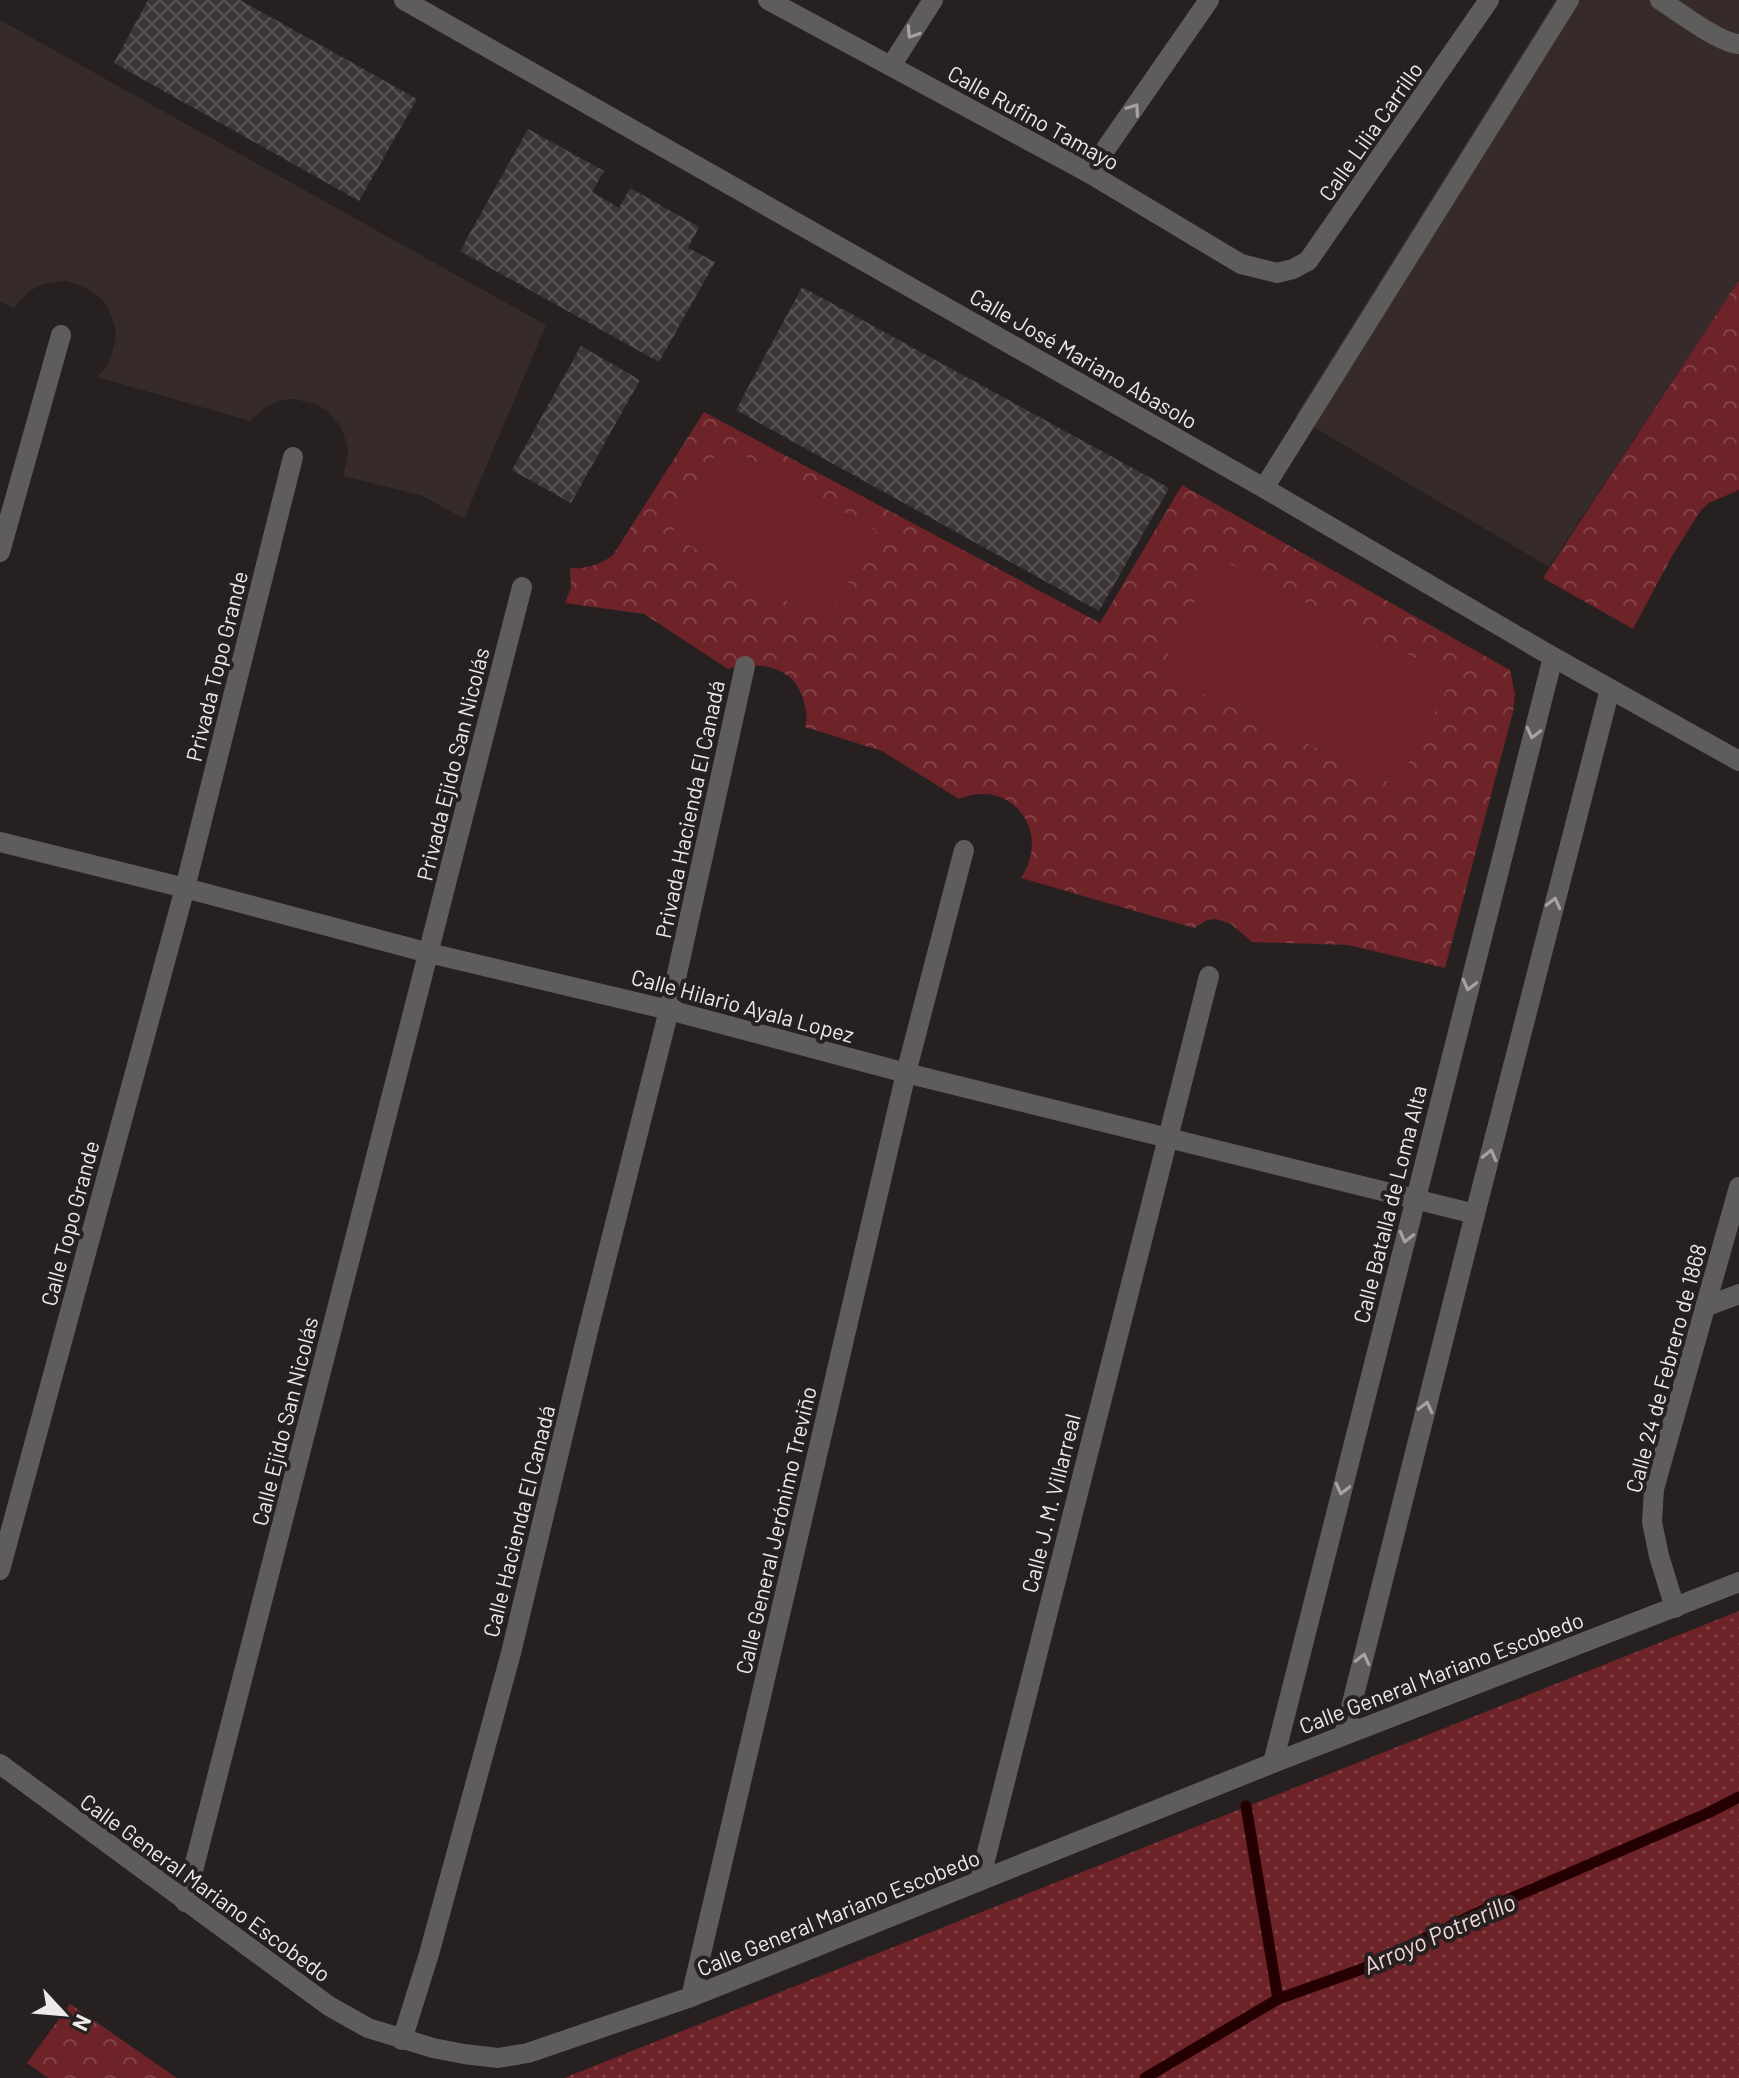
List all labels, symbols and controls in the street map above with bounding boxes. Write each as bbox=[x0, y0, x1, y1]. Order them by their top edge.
one-way arrow bbox=[907, 24, 922, 39]
street label: Calle Lilia Carrillo bbox=[1313, 57, 1427, 205]
street label: Calle Rufino Tamayo bbox=[944, 59, 1124, 175]
one-way arrow bbox=[1124, 104, 1139, 118]
street label: Calle José Mariano Abasolo bbox=[966, 282, 1202, 434]
street label: Privada Topo Grande bbox=[180, 568, 252, 764]
street label: Privada Ejido San Nicolás bbox=[410, 645, 494, 883]
street label: Privada Hacienda El Canadá bbox=[649, 678, 729, 940]
one-way arrow bbox=[1526, 726, 1543, 739]
one-way arrow bbox=[1545, 897, 1562, 911]
street label: Calle Hilario Ayala Lopez bbox=[629, 963, 857, 1047]
one-way arrow bbox=[1462, 978, 1479, 991]
street label: Calle Batalla de Loma Alta bbox=[1347, 1082, 1431, 1326]
street label: Calle Topo Grande bbox=[34, 1137, 104, 1309]
one-way arrow bbox=[1480, 1148, 1497, 1162]
one-way arrow bbox=[1398, 1230, 1415, 1243]
street label: Calle 24 de Febrero de 1868 bbox=[1619, 1241, 1711, 1495]
street label: Calle Ejido San Nicolás bbox=[245, 1314, 323, 1528]
street label: Calle General Jerónimo Treviño bbox=[729, 1384, 821, 1676]
one-way arrow bbox=[1417, 1401, 1434, 1414]
street label: Calle Hacienda El Canadá bbox=[477, 1402, 559, 1640]
street label: Calle J. M. Villarreal bbox=[1015, 1411, 1085, 1595]
one-way arrow bbox=[1334, 1482, 1351, 1496]
street label: Calle General Mariano Escobedo bbox=[1295, 1606, 1587, 1738]
one-way arrow bbox=[1354, 1653, 1371, 1667]
street label: Calle General Mariano Escobedo bbox=[76, 1788, 336, 1986]
street label: Calle General Mariano Escobedo bbox=[693, 1843, 983, 1981]
water label: Arroyo Potrerillo bbox=[1358, 1886, 1520, 1980]
north arrow bbox=[24, 1974, 104, 2054]
text: N bbox=[68, 2011, 98, 2035]

